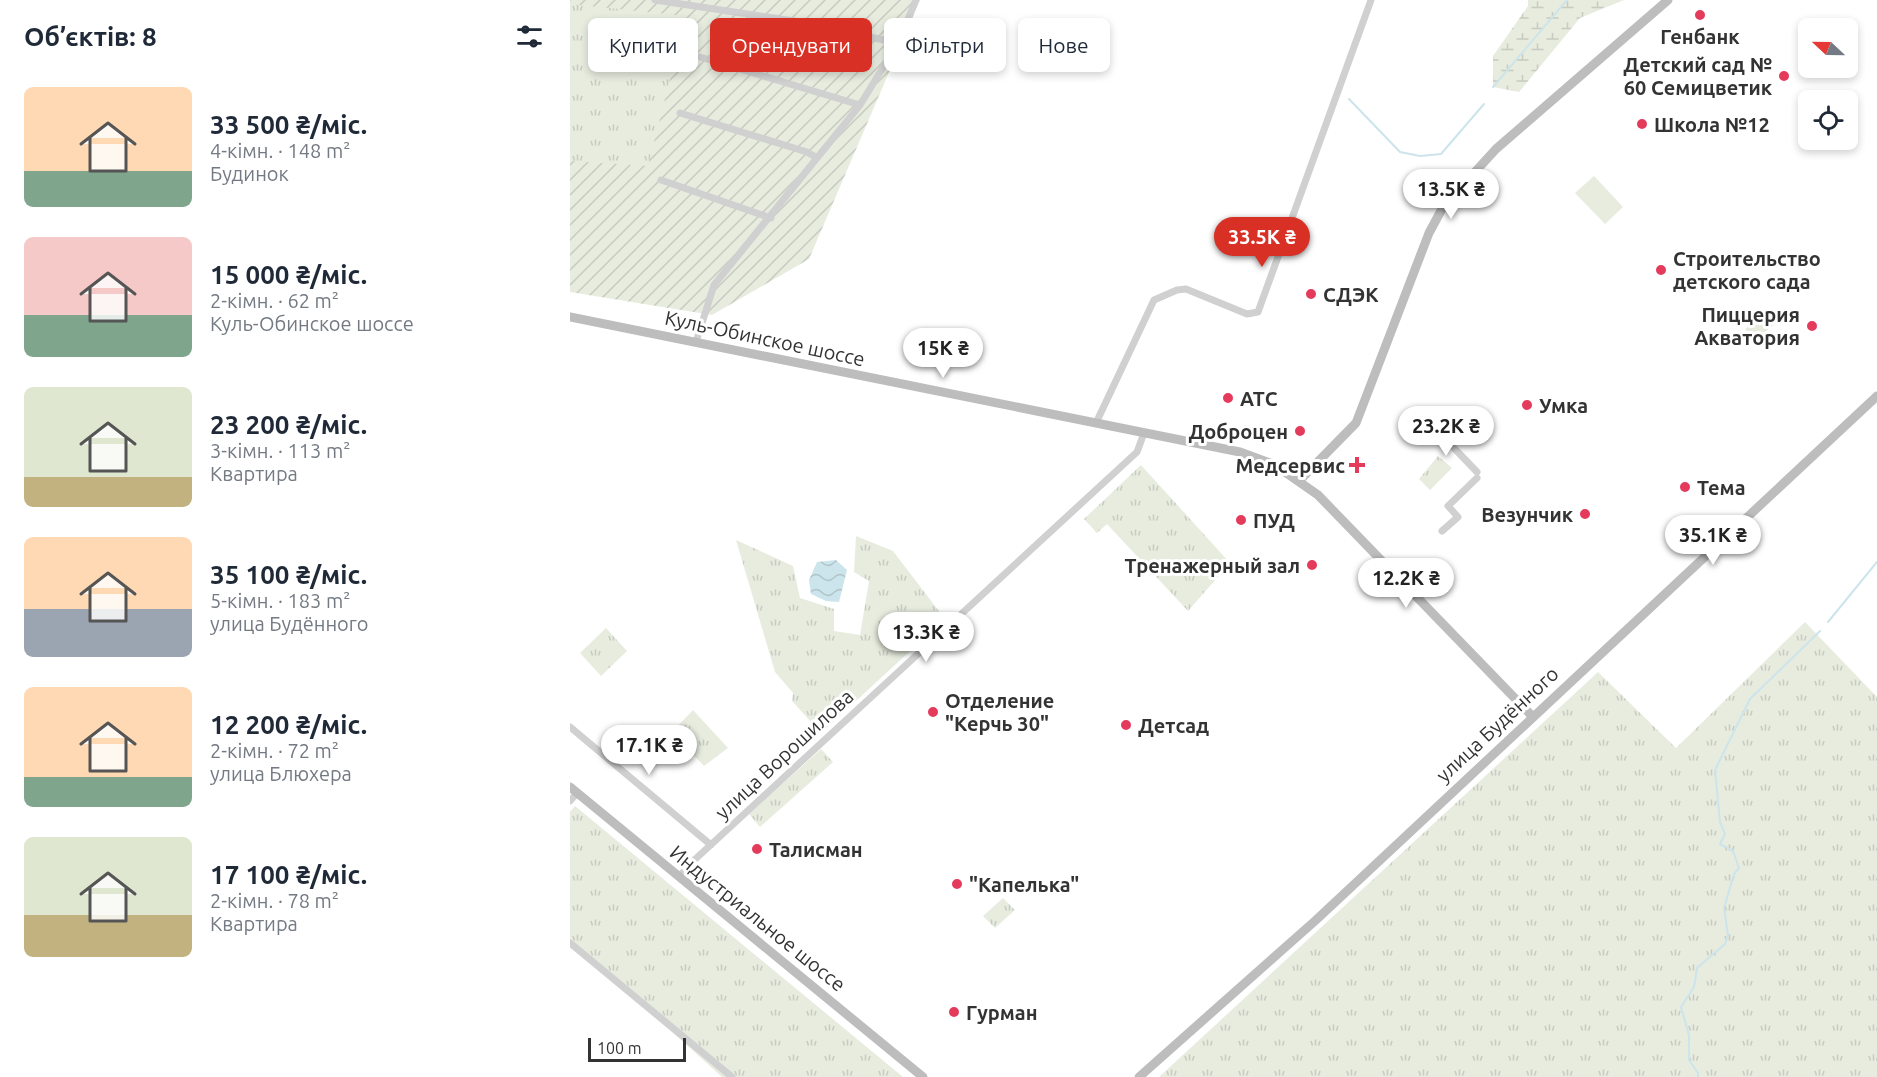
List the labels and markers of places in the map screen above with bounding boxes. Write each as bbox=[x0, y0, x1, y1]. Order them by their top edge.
marker: Генбанк bbox=[1693, 8, 1707, 22]
place label: Генбанк bbox=[1660, 25, 1740, 48]
place label: Детский сад № 60 Семицветик bbox=[1623, 53, 1773, 99]
marker: Детский сад № 60 Семицветик bbox=[1777, 69, 1791, 83]
place label: Школа №12 bbox=[1654, 113, 1770, 136]
marker: Школа №12 bbox=[1635, 117, 1649, 131]
pin: 13.5K ₴ bbox=[1396, 169, 1506, 220]
pin: 33.5K ₴ bbox=[1207, 217, 1317, 268]
place label: Строительство детского сада bbox=[1673, 247, 1821, 293]
marker: Строительство детского сада bbox=[1654, 263, 1668, 277]
place label: СДЭК bbox=[1323, 283, 1379, 306]
marker: СДЭК bbox=[1304, 287, 1318, 301]
place label: Пиццерия Акватория bbox=[1694, 303, 1800, 349]
marker: Пиццерия Акватория bbox=[1805, 319, 1819, 333]
pin: 15K ₴ bbox=[901, 328, 985, 379]
place label: АТС bbox=[1240, 387, 1278, 410]
marker: АТС bbox=[1221, 391, 1235, 405]
place label: Умка bbox=[1539, 394, 1588, 417]
marker: Умка bbox=[1520, 398, 1534, 412]
pin: 23.2K ₴ bbox=[1391, 406, 1501, 457]
place label: Доброцен bbox=[1188, 420, 1288, 443]
marker: Доброцен bbox=[1293, 424, 1307, 438]
place label: Медсервис bbox=[1235, 454, 1345, 477]
marker: Медсервис bbox=[1350, 458, 1364, 472]
place label: Тема bbox=[1697, 476, 1746, 499]
marker: Тема bbox=[1678, 480, 1692, 494]
place label: Везунчик bbox=[1481, 503, 1574, 526]
marker: Везунчик bbox=[1578, 507, 1592, 521]
place label: ПУД bbox=[1253, 509, 1295, 532]
marker: ПУД bbox=[1234, 513, 1248, 527]
pin: 35.1K ₴ bbox=[1658, 515, 1768, 566]
place label: Тренажерный зал bbox=[1124, 554, 1300, 577]
marker: Тренажерный зал bbox=[1305, 558, 1319, 572]
pin: 12.2K ₴ bbox=[1351, 558, 1461, 609]
pin: 13.3K ₴ bbox=[871, 612, 981, 663]
place label: Отделение "Керчь 30" bbox=[945, 689, 1054, 735]
marker: Отделение "Керчь 30" bbox=[926, 705, 940, 719]
place label: Детсад bbox=[1138, 714, 1209, 737]
marker: Детсад bbox=[1119, 718, 1133, 732]
pin: 17.1K ₴ bbox=[594, 725, 704, 776]
place label: Талисман bbox=[769, 838, 863, 861]
marker: Талисман bbox=[750, 842, 764, 856]
place label: "Капелька" bbox=[969, 873, 1079, 896]
marker: "Капелька" bbox=[950, 877, 964, 891]
place label: Гурман bbox=[966, 1001, 1038, 1024]
marker: Гурман bbox=[947, 1005, 961, 1019]

